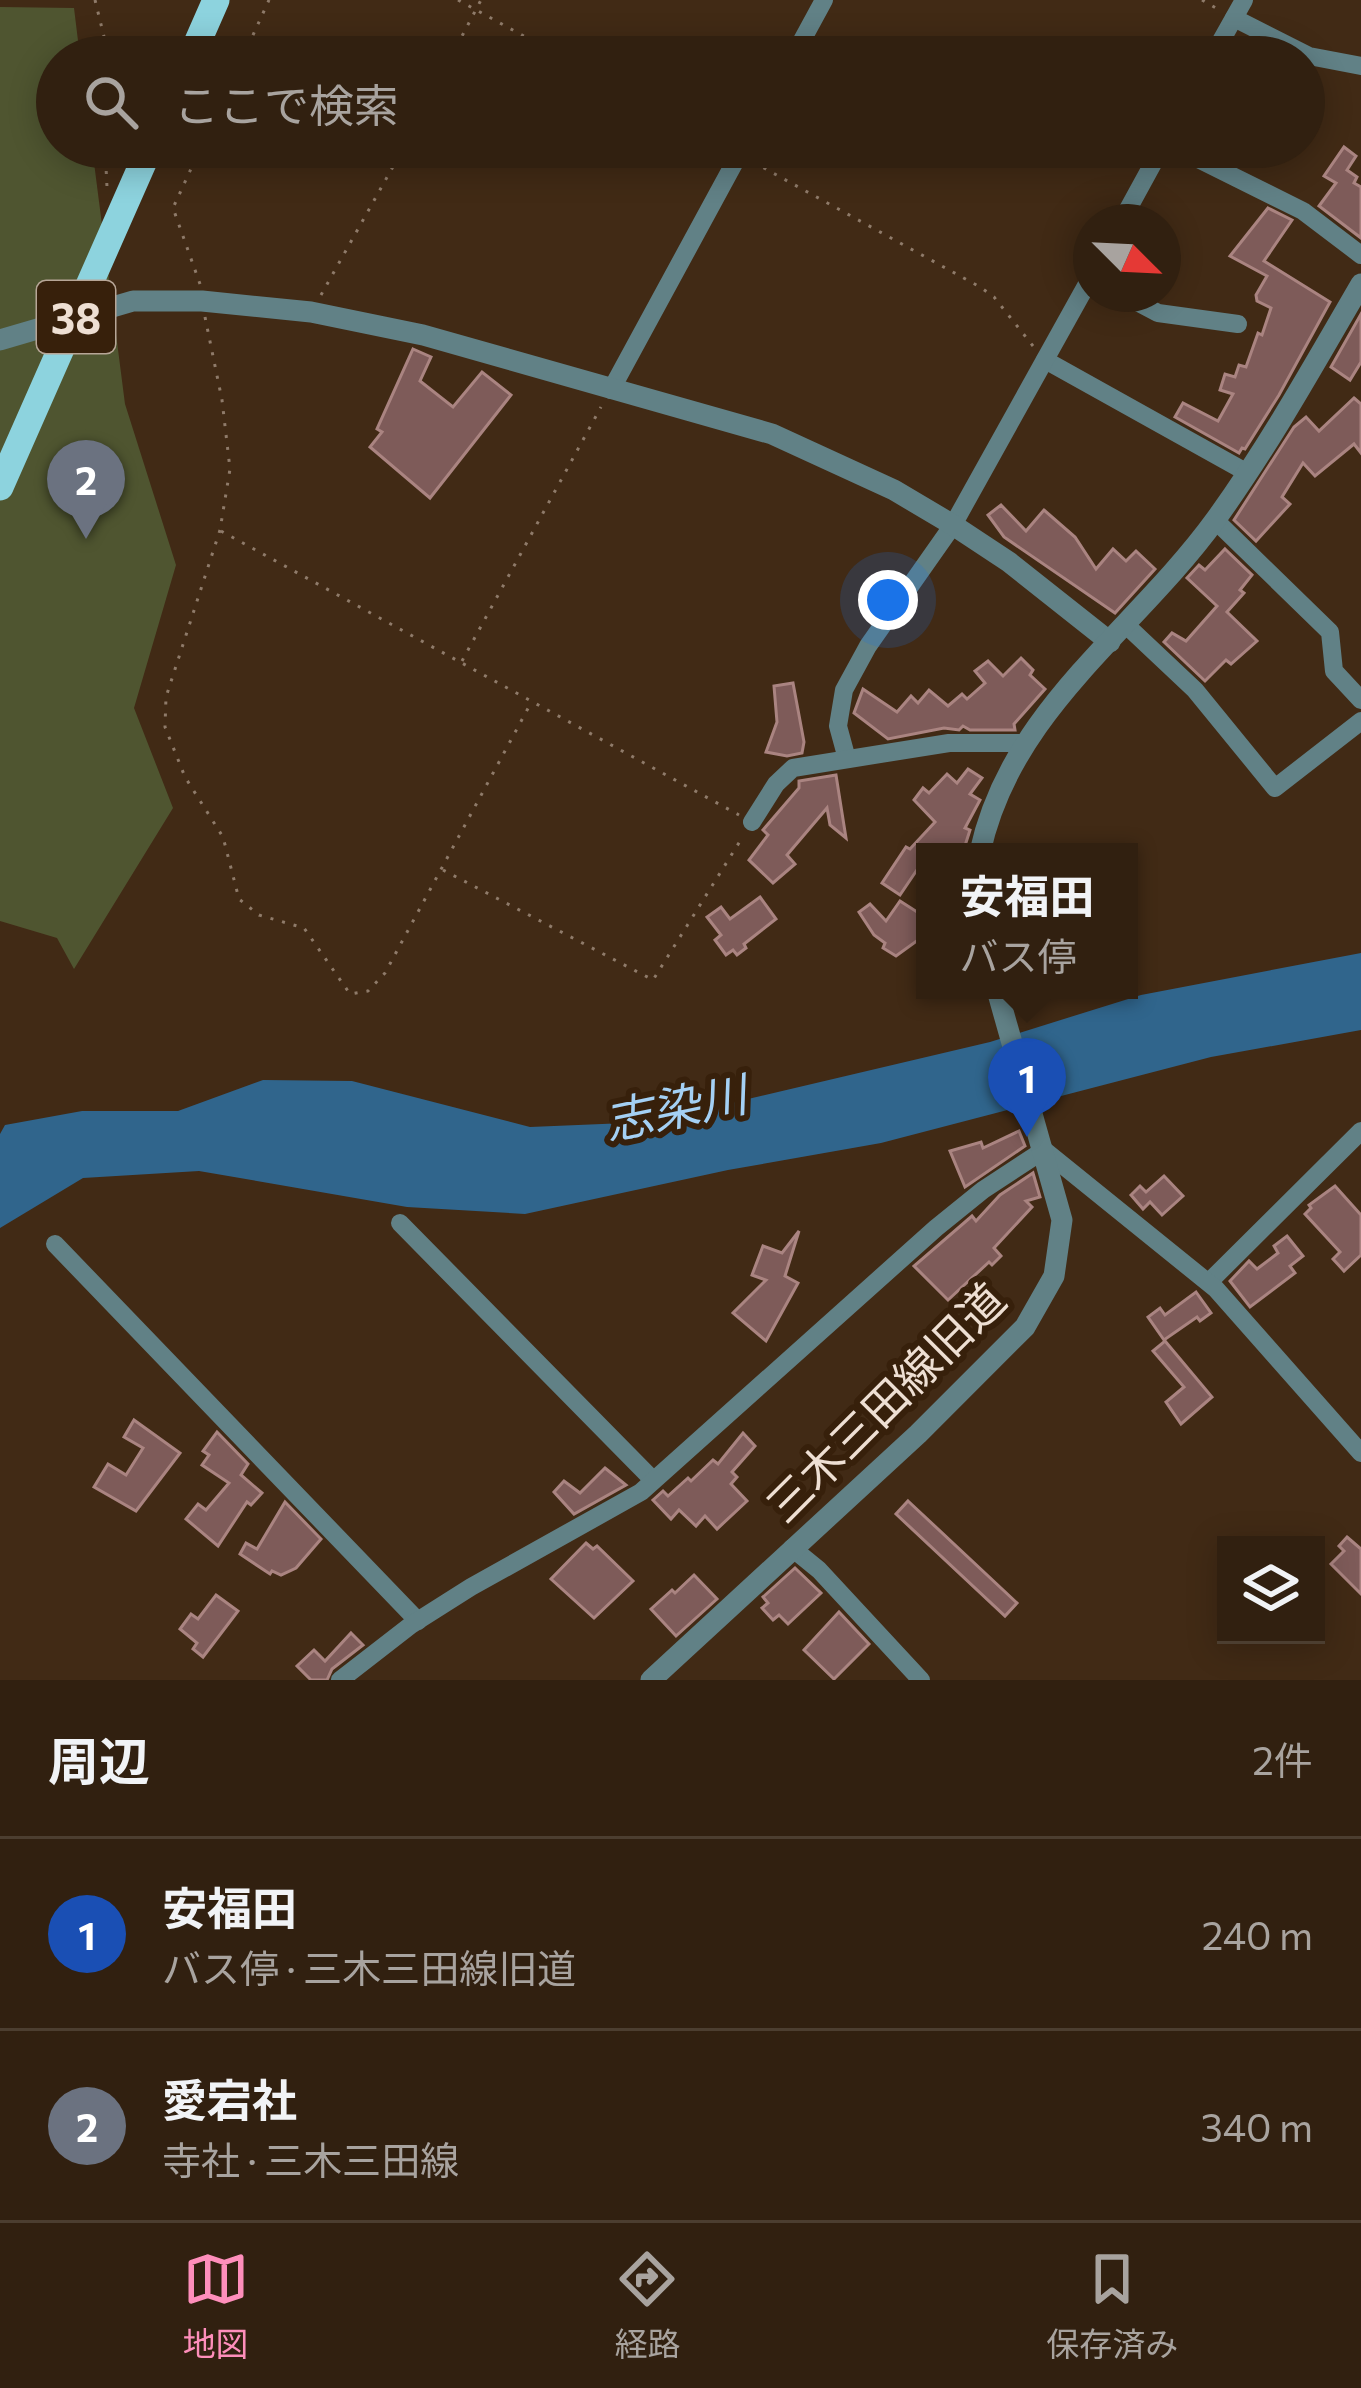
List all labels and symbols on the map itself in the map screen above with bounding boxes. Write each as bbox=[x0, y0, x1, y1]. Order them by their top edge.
north arrow bbox=[1073, 204, 1181, 312]
road number: 38 bbox=[37, 281, 115, 353]
pin: 2 bbox=[47, 440, 125, 539]
your location bbox=[858, 570, 918, 630]
pin: 1 bbox=[988, 1038, 1066, 1137]
water label: 志染川 bbox=[598, 1061, 756, 1150]
street label: 三木三田線旧道 bbox=[753, 1270, 1015, 1532]

